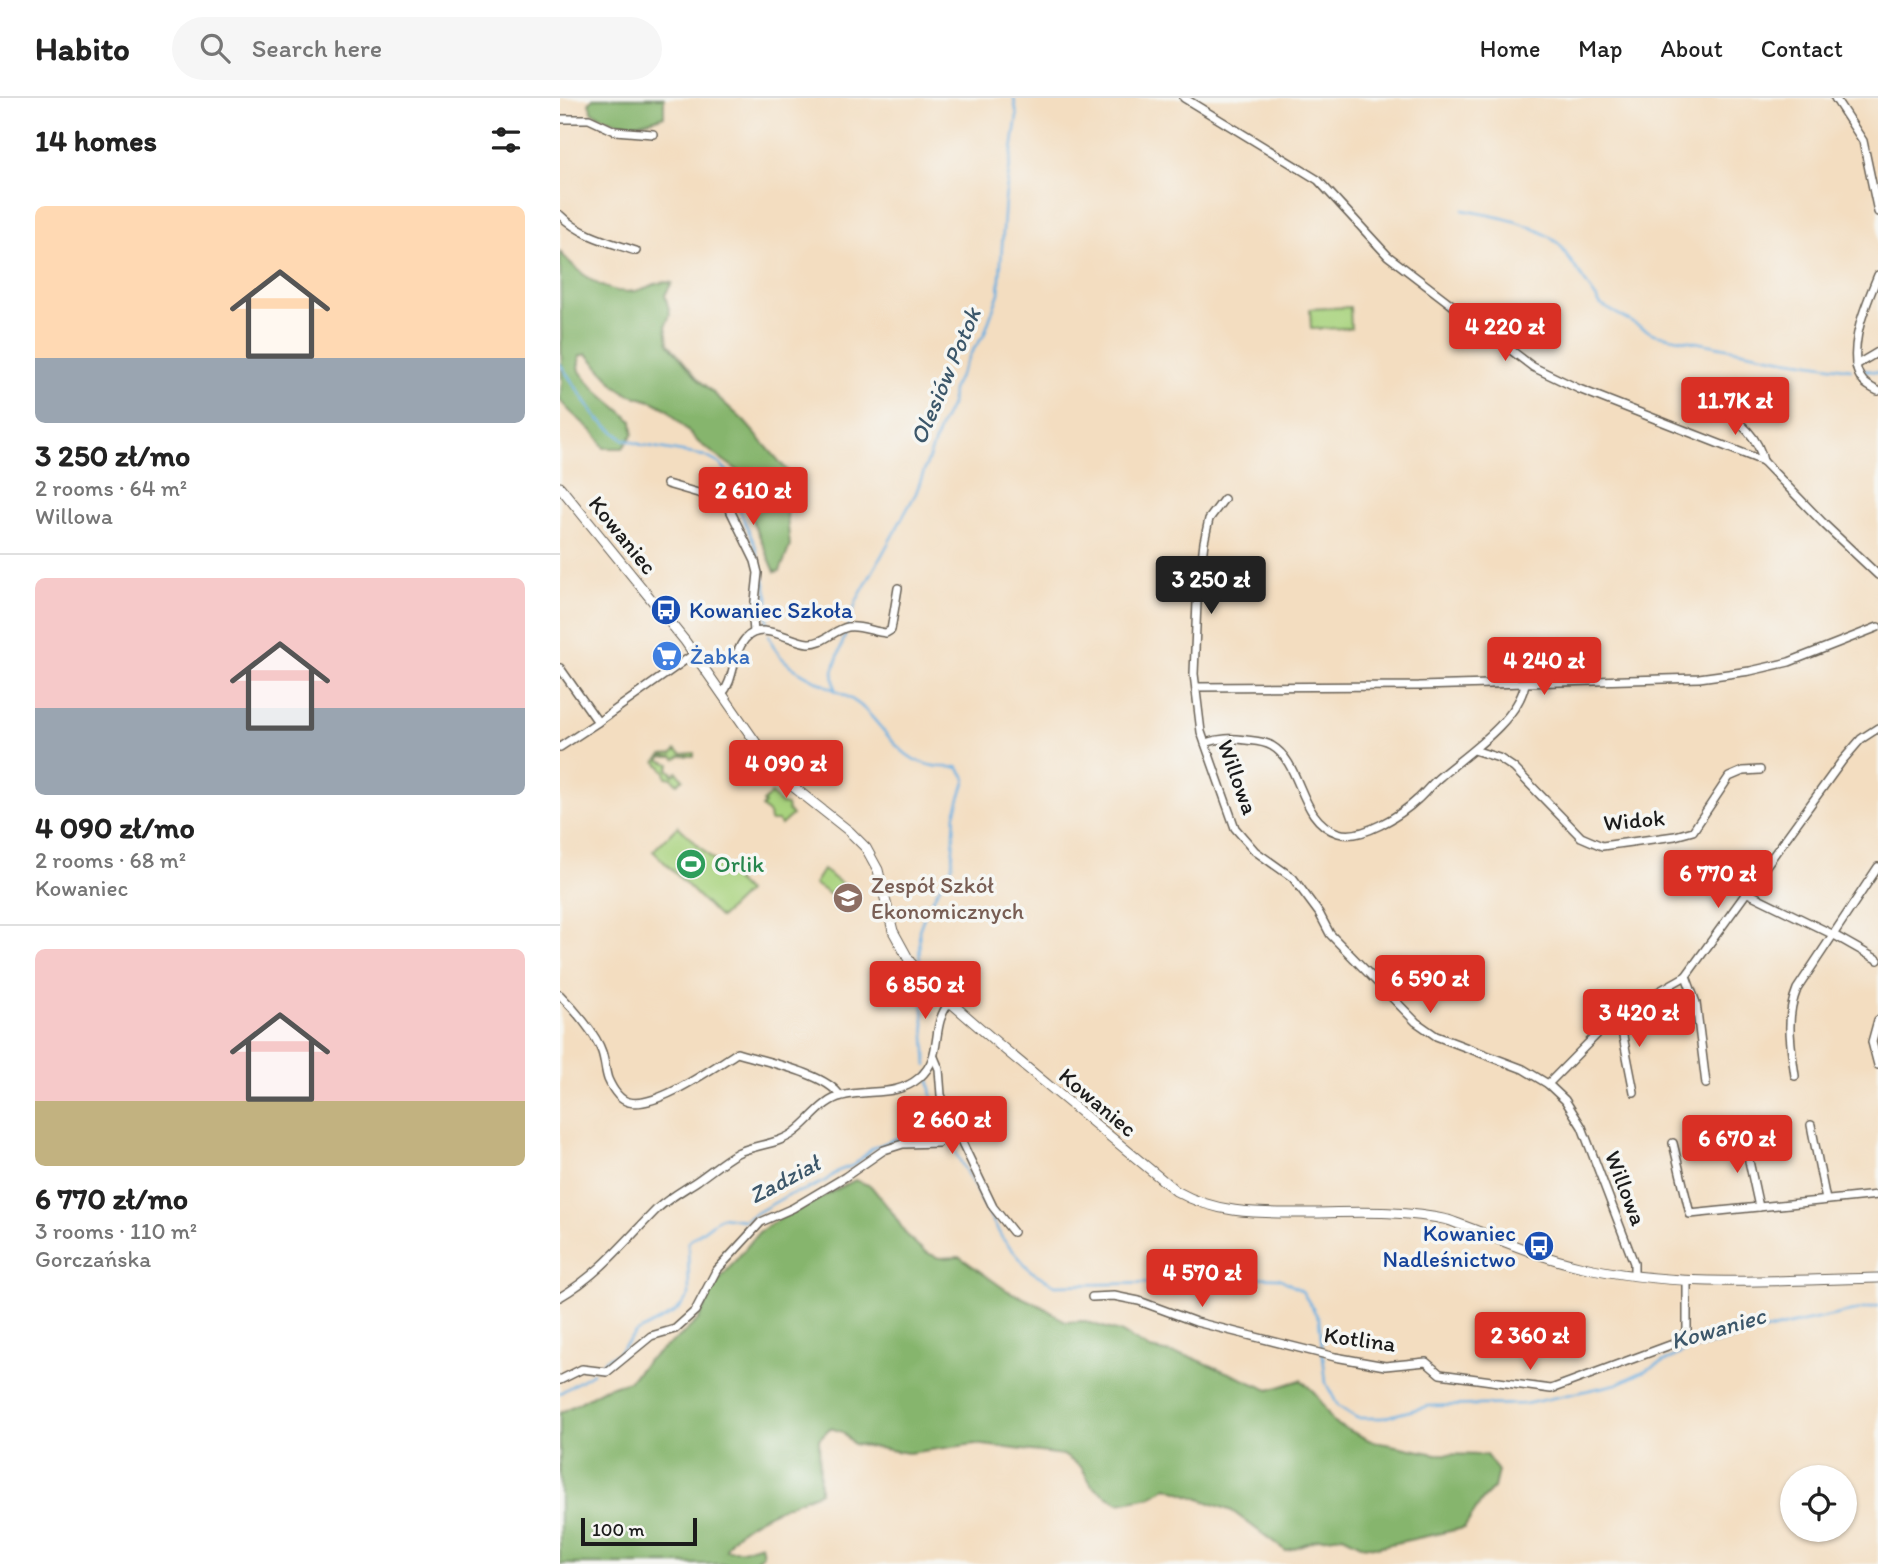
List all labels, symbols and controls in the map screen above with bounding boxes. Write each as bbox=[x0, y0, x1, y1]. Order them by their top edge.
search box bbox=[172, 17, 662, 80]
text: Habito bbox=[35, 29, 130, 68]
icon: search bbox=[196, 29, 234, 67]
text: Search here bbox=[252, 32, 382, 64]
text: Home bbox=[1480, 34, 1540, 63]
text: Map bbox=[1578, 34, 1622, 63]
text: About bbox=[1660, 34, 1723, 63]
text: Contact bbox=[1761, 34, 1843, 63]
icon: filters bbox=[487, 121, 525, 159]
text: 14 homes bbox=[35, 122, 157, 159]
icon: home bbox=[217, 251, 343, 377]
water label: Olesiów Potok bbox=[903, 302, 988, 449]
pin: 4 220 zł bbox=[1433, 303, 1577, 363]
text: 4 220 zł bbox=[1465, 312, 1545, 340]
pin: 11.7K zł bbox=[1663, 378, 1807, 437]
text: 11.7K zł bbox=[1697, 386, 1773, 414]
text: 3 250 zł/mo bbox=[35, 437, 190, 474]
pin: 2 610 zł bbox=[681, 468, 825, 527]
text: 2 rooms · 64 m² bbox=[35, 474, 187, 502]
text: 2 610 zł bbox=[715, 476, 791, 504]
street label: Kowaniec bbox=[583, 490, 663, 580]
text: Willowa bbox=[35, 502, 113, 530]
pin: 3 250 zł bbox=[1139, 556, 1283, 616]
text: 3 250 zł bbox=[1172, 565, 1250, 593]
bus stop icon: Kowaniec Szkoła bbox=[649, 593, 683, 627]
place label: Kowaniec Szkoła bbox=[689, 596, 853, 624]
icon: home bbox=[217, 623, 343, 749]
pin: 4 240 zł bbox=[1472, 638, 1616, 697]
supermarket icon: Żabka bbox=[650, 639, 684, 673]
place label: Żabka bbox=[690, 642, 750, 670]
text: 4 240 zł bbox=[1503, 646, 1585, 674]
street label: Willowa bbox=[1212, 736, 1264, 818]
pin: 4 090 zł bbox=[714, 740, 858, 800]
text: 4 090 zł bbox=[745, 749, 827, 777]
street label: Widok bbox=[1602, 803, 1666, 837]
text: 4 090 zł/mo bbox=[35, 809, 195, 846]
text: 2 rooms · 68 m² bbox=[35, 846, 186, 874]
sports icon: Orlik bbox=[674, 847, 708, 881]
place label: Orlik bbox=[714, 850, 764, 878]
pin: 6 770 zł bbox=[1646, 850, 1790, 910]
text: 6 770 zł bbox=[1680, 859, 1756, 887]
place label: Zespół Szkół Ekonomicznych bbox=[871, 871, 1024, 925]
text: Kowaniec bbox=[35, 874, 128, 902]
school or university icon: Zespół Szkół Ekonomicznych bbox=[831, 881, 865, 915]
pin: 6 590 zł bbox=[1358, 956, 1502, 1015]
pin: 6 850 zł bbox=[853, 962, 997, 1021]
text: 6 590 zł bbox=[1391, 964, 1469, 992]
text: 6 850 zł bbox=[886, 970, 964, 998]
pin: 3 420 zł bbox=[1567, 990, 1711, 1049]
icon: home bbox=[217, 994, 343, 1120]
text: 3 420 zł bbox=[1599, 998, 1679, 1026]
street label: Kowaniec bbox=[1053, 1061, 1143, 1143]
pin: 2 660 zł bbox=[880, 1096, 1024, 1156]
text: 2 660 zł bbox=[913, 1105, 991, 1133]
pin: 6 670 zł bbox=[1665, 1116, 1809, 1175]
text: 6 670 zł bbox=[1698, 1124, 1776, 1152]
water label: Zadział bbox=[744, 1147, 826, 1210]
street label: Willowa bbox=[1599, 1147, 1653, 1229]
text: 6 770 zł/mo bbox=[35, 1180, 188, 1217]
text: 3 rooms · 110 m² bbox=[35, 1217, 197, 1245]
place label: Kowaniec Nadleśnictwo bbox=[1382, 1219, 1516, 1273]
bus stop icon: Kowaniec Nadleśnictwo bbox=[1522, 1229, 1556, 1263]
text: Gorczańska bbox=[35, 1245, 151, 1273]
pin: 4 570 zł bbox=[1130, 1250, 1274, 1309]
text: 4 570 zł bbox=[1162, 1258, 1242, 1286]
water label: Kowaniec bbox=[1667, 1300, 1770, 1355]
pin: 2 360 zł bbox=[1458, 1312, 1602, 1372]
street label: Kotlina bbox=[1322, 1320, 1398, 1358]
text: 2 360 zł bbox=[1491, 1321, 1569, 1349]
map controls bbox=[1780, 1465, 1857, 1542]
button: locate bbox=[1780, 1465, 1857, 1542]
scale bar bbox=[581, 1515, 696, 1547]
text: 100 m bbox=[592, 1518, 644, 1541]

